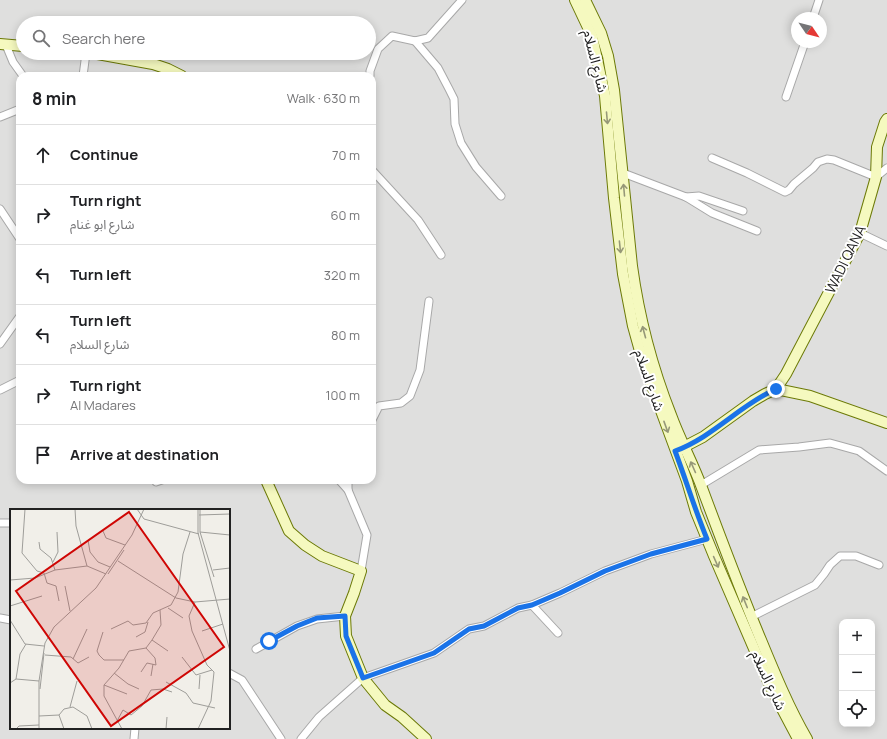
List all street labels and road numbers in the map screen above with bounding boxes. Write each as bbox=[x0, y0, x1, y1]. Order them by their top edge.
street label: شارع السلام bbox=[577, 28, 613, 95]
street label: WADI QANA bbox=[820, 222, 870, 296]
street label: شارع السلام bbox=[629, 347, 669, 414]
street label: شارع السلام bbox=[745, 647, 791, 714]

